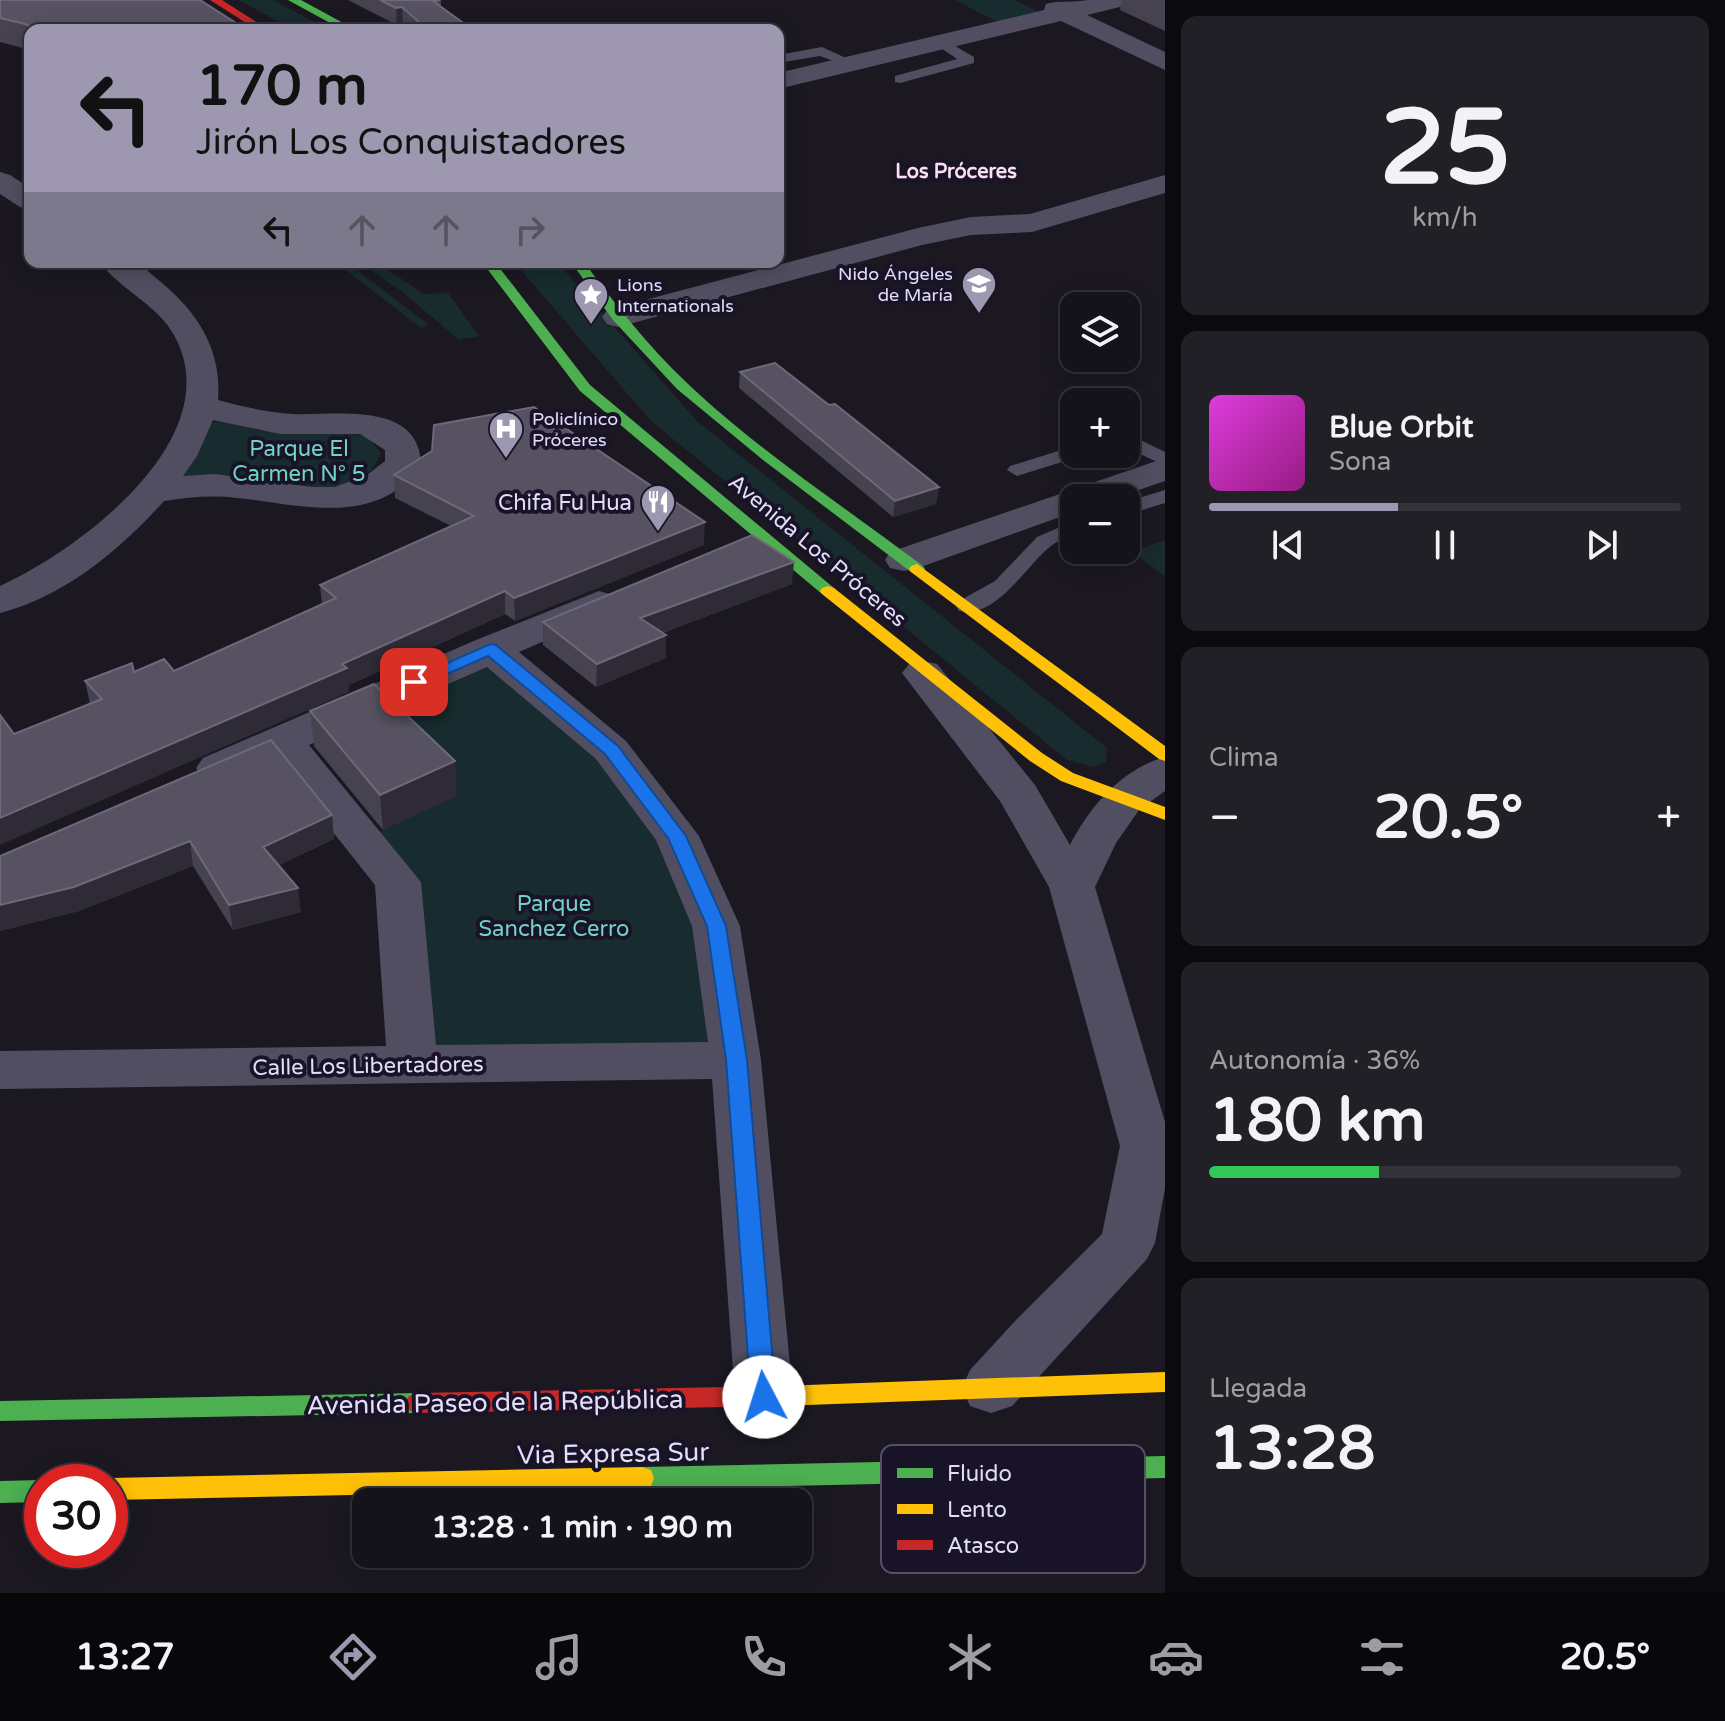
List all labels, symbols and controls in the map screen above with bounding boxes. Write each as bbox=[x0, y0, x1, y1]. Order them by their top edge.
text: 170 m bbox=[196, 53, 367, 120]
icon: left bbox=[64, 56, 168, 160]
text: 25 bbox=[1380, 87, 1510, 212]
text: Jirón Los Conquistadores bbox=[196, 121, 626, 164]
district label: Los Próceres bbox=[895, 160, 1017, 184]
text: km/h bbox=[1412, 202, 1478, 233]
icon: left bbox=[256, 208, 300, 252]
icon: ahead bbox=[340, 208, 384, 252]
icon: ahead bbox=[424, 208, 468, 252]
icon: right bbox=[508, 208, 552, 252]
place label: Nido Ángeles de María bbox=[838, 263, 953, 306]
school or university icon: Nido Ángeles de María bbox=[960, 265, 998, 315]
place label: Lions Internationals bbox=[617, 274, 734, 317]
place icon: Lions Internationals bbox=[572, 276, 610, 326]
map controls bbox=[1060, 292, 1140, 564]
button: layers bbox=[1060, 292, 1140, 372]
button: + bbox=[1060, 388, 1140, 468]
place label: Policlínico Próceres bbox=[532, 408, 618, 451]
text: Blue Orbit bbox=[1329, 409, 1474, 446]
hospital icon: Policlínico Próceres bbox=[487, 410, 525, 460]
park label: Parque El Carmen N° 5 bbox=[232, 436, 366, 487]
text: Sona bbox=[1329, 446, 1391, 477]
street label: Avenida Los Próceres bbox=[723, 469, 912, 633]
restaurant icon: Chifa Fu Hua bbox=[639, 483, 677, 533]
button: − bbox=[1060, 484, 1140, 564]
place label: Chifa Fu Hua bbox=[498, 490, 632, 516]
icon: previous bbox=[1266, 523, 1310, 567]
icon: pause bbox=[1423, 523, 1467, 567]
icon: next bbox=[1580, 523, 1624, 567]
pin bbox=[380, 648, 448, 716]
icon: arrive bbox=[392, 660, 436, 704]
text: Clima bbox=[1209, 742, 1279, 773]
text: 20.5° bbox=[1373, 782, 1523, 854]
text: − bbox=[1209, 792, 1240, 845]
text: + bbox=[1656, 792, 1681, 845]
park label: Parque Sanchez Cerro bbox=[479, 891, 629, 942]
text: Autonomía · 36% bbox=[1209, 1045, 1420, 1076]
street label: Calle Los Libertadores bbox=[252, 1051, 484, 1081]
text: 180 km bbox=[1209, 1085, 1425, 1157]
position arrow bbox=[722, 1355, 806, 1439]
text: Llegada bbox=[1209, 1373, 1307, 1404]
street label: Avenida Paseo de la República bbox=[306, 1384, 684, 1421]
text: 13:28 bbox=[1209, 1413, 1375, 1485]
street label: Via Expresa Sur bbox=[517, 1436, 710, 1471]
legend bbox=[881, 1445, 1145, 1573]
text: Fluido bbox=[947, 1461, 1012, 1487]
speed limit sign: 30 bbox=[24, 1464, 128, 1568]
text: Lento bbox=[947, 1497, 1007, 1523]
text: 13:28 · 1 min · 190 m bbox=[431, 1509, 733, 1546]
text: Atasco bbox=[947, 1533, 1019, 1559]
icon: directions bbox=[325, 1629, 381, 1685]
icon: music bbox=[531, 1629, 587, 1685]
icon: phone bbox=[736, 1629, 792, 1685]
icon: climate bbox=[942, 1629, 998, 1685]
icon: car bbox=[1148, 1629, 1204, 1685]
icon: filters bbox=[1354, 1629, 1410, 1685]
text: 13:27 bbox=[75, 1636, 175, 1679]
text: 20.5° bbox=[1560, 1636, 1650, 1679]

